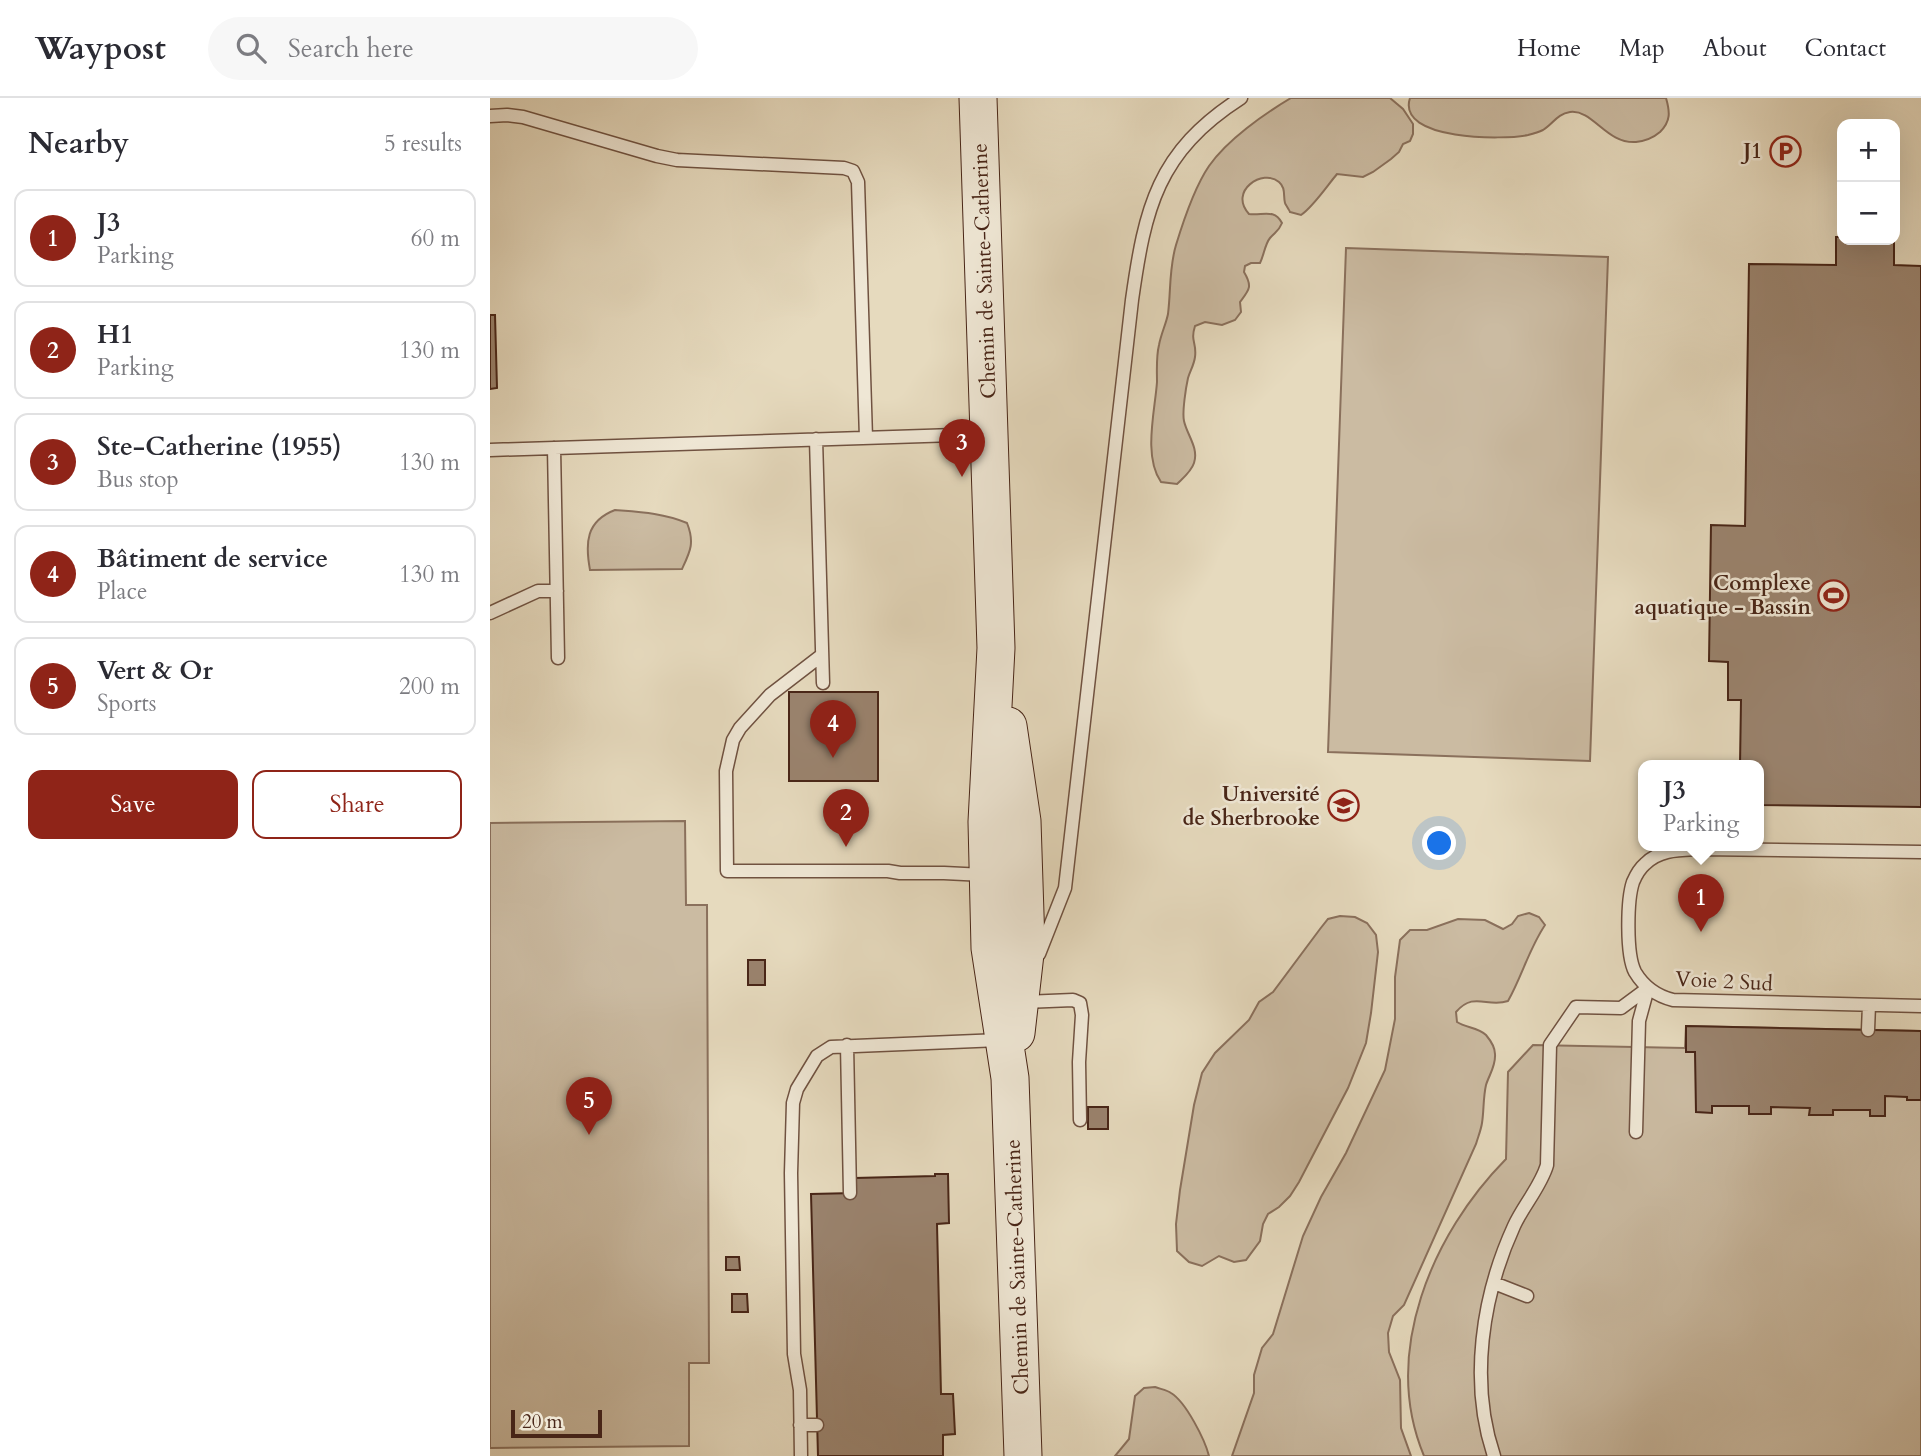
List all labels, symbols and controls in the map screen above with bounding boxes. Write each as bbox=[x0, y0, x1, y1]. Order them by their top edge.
search box bbox=[208, 17, 698, 80]
text: Waypost bbox=[35, 26, 166, 71]
icon: search bbox=[232, 29, 270, 67]
text: Search here bbox=[288, 31, 414, 66]
text: Home bbox=[1517, 32, 1581, 65]
text: Map bbox=[1619, 32, 1665, 65]
text: About bbox=[1703, 32, 1767, 65]
text: Contact bbox=[1805, 32, 1886, 65]
map controls bbox=[1837, 119, 1900, 245]
button: + bbox=[1837, 119, 1900, 182]
text: Nearby bbox=[28, 123, 129, 164]
text: 5 results bbox=[384, 128, 462, 159]
parking icon: J1 bbox=[1768, 134, 1802, 168]
place label: J1 bbox=[1740, 137, 1762, 166]
street label: Chemin de Sainte-Catherine bbox=[966, 143, 1003, 399]
button: − bbox=[1837, 182, 1900, 245]
text: J3 bbox=[97, 205, 120, 240]
text: 1 bbox=[47, 223, 59, 254]
text: 60 m bbox=[411, 223, 460, 254]
text: Parking bbox=[97, 240, 174, 271]
text: H1 bbox=[97, 317, 133, 352]
text: 2 bbox=[47, 335, 59, 366]
text: 130 m bbox=[399, 335, 460, 366]
text: Parking bbox=[97, 352, 174, 383]
pin: 3 bbox=[939, 419, 985, 477]
text: Ste-Catherine (1955) bbox=[97, 429, 342, 464]
text: 3 bbox=[47, 447, 59, 478]
text: 130 m bbox=[399, 447, 460, 478]
text: Bus stop bbox=[97, 464, 179, 495]
text: Bâtiment de service bbox=[97, 541, 328, 576]
text: 4 bbox=[47, 559, 59, 590]
text: 130 m bbox=[399, 559, 460, 590]
place label: Complexe aquatique - Bassin bbox=[1635, 569, 1811, 622]
text: Place bbox=[97, 576, 147, 607]
sports icon: Complexe aquatique - Bassin bbox=[1817, 578, 1851, 612]
text: Vert & Or bbox=[97, 653, 213, 688]
text: 5 bbox=[47, 671, 59, 702]
text: 200 m bbox=[399, 671, 460, 702]
text: Sports bbox=[97, 688, 157, 719]
pin: 4 bbox=[810, 700, 856, 758]
popup bbox=[1638, 760, 1764, 851]
button: Save bbox=[28, 770, 238, 839]
button: Share bbox=[252, 770, 462, 839]
text: J3 bbox=[1663, 773, 1686, 808]
place label: Université de Sherbrooke bbox=[1183, 780, 1320, 833]
pin: 2 bbox=[823, 789, 869, 847]
school or university icon: Université de Sherbrooke bbox=[1326, 789, 1360, 823]
text: Parking bbox=[1663, 808, 1739, 839]
your location bbox=[1422, 826, 1456, 860]
pin: 1 bbox=[1678, 874, 1724, 932]
street label: Voie 2 Sud bbox=[1675, 964, 1773, 999]
pin: 5 bbox=[566, 1077, 612, 1135]
street label: Chemin de Sainte-Catherine bbox=[999, 1139, 1036, 1395]
scale bar bbox=[511, 1407, 602, 1439]
text: 20 m bbox=[522, 1409, 563, 1435]

